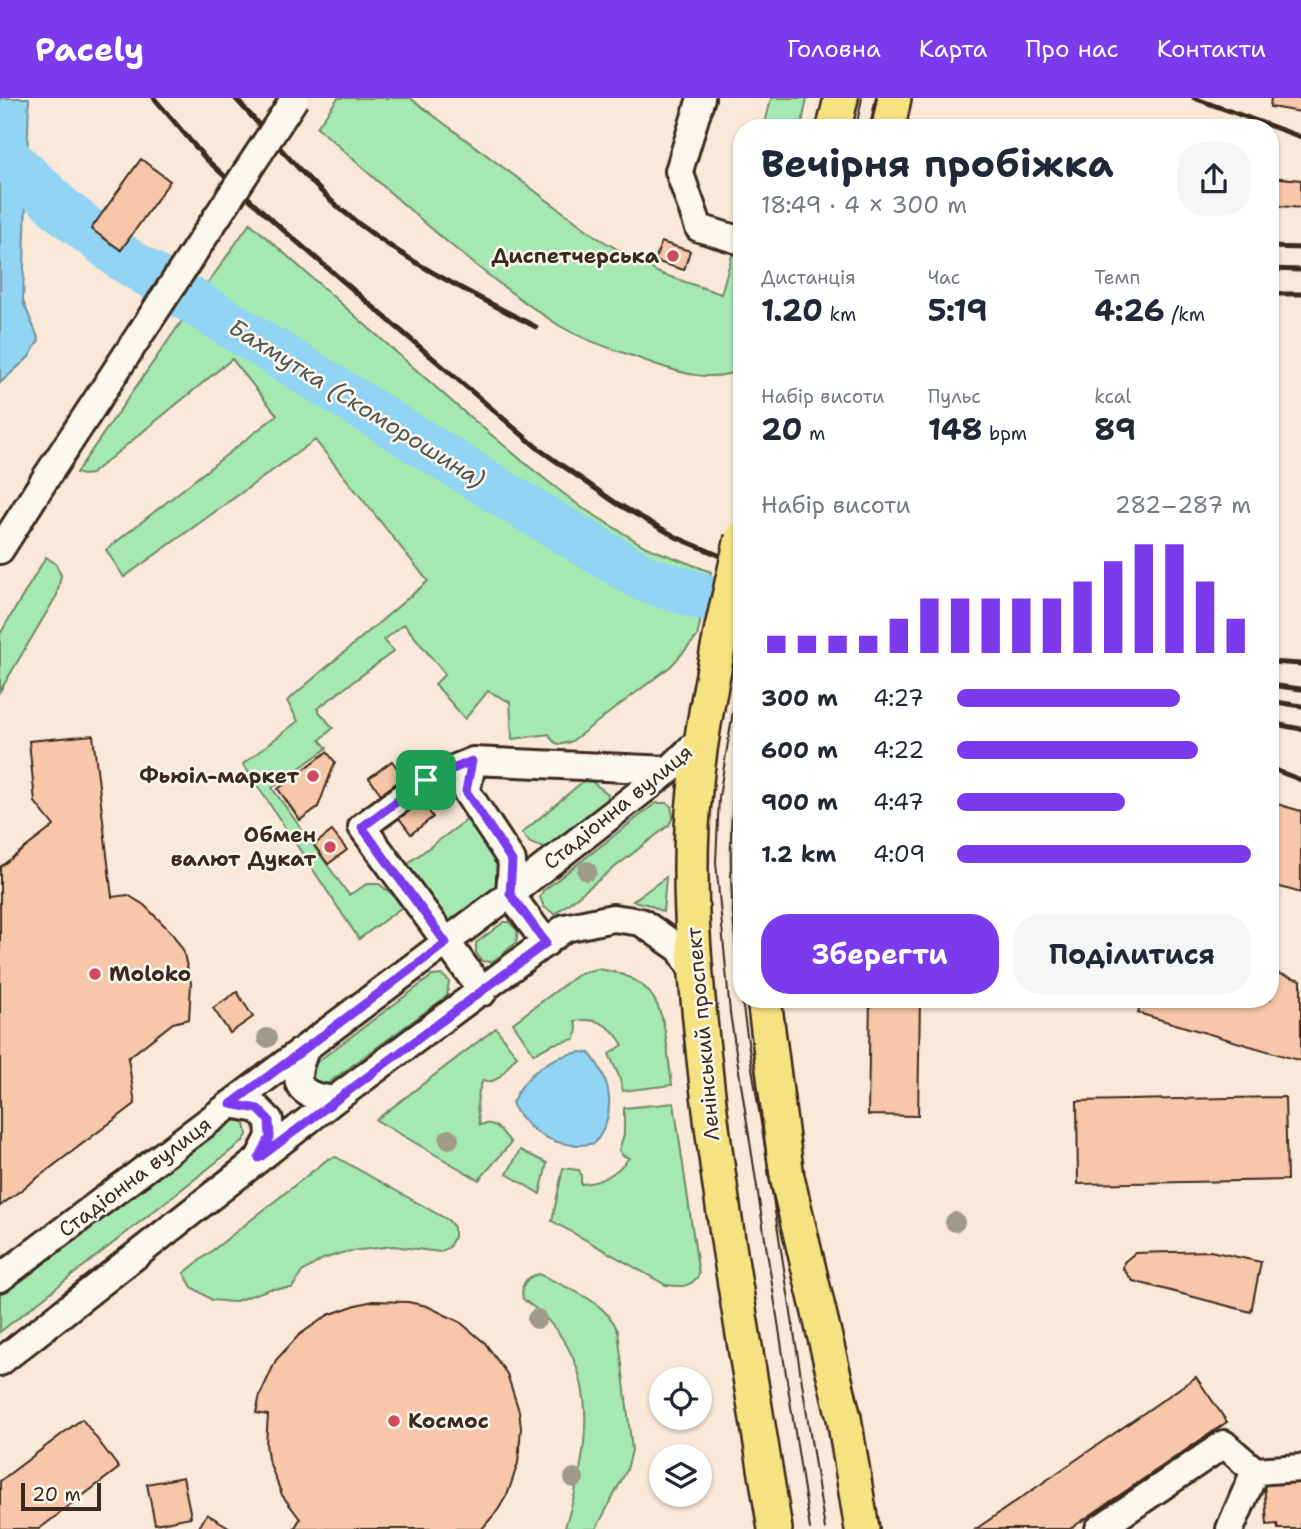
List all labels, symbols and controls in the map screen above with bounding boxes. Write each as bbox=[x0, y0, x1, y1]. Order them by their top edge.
text: Pacely bbox=[35, 27, 144, 72]
text: Головна bbox=[787, 33, 881, 65]
text: Карта bbox=[919, 33, 988, 65]
text: Про нас bbox=[1026, 33, 1119, 65]
text: Контакти bbox=[1157, 33, 1266, 65]
text: Вечірня пробіжка bbox=[761, 138, 1114, 189]
button: share bbox=[1177, 142, 1251, 216]
text: 18:49 · 4 × 300 m bbox=[761, 190, 967, 220]
place label: Диспетчерська bbox=[492, 242, 660, 270]
marker: Диспетчерська bbox=[665, 248, 681, 264]
text: Дистанція bbox=[761, 265, 856, 290]
text: Час bbox=[928, 265, 960, 290]
text: Темп bbox=[1094, 265, 1140, 290]
text: 1.20 bbox=[761, 290, 823, 331]
text: 5:19 bbox=[928, 290, 988, 331]
text: 4:26 bbox=[1094, 290, 1165, 331]
text: km bbox=[823, 302, 856, 327]
text: /km bbox=[1165, 302, 1205, 327]
water label: Бахмутка (Скоморошина) bbox=[223, 312, 491, 494]
text: Набір висоти bbox=[761, 384, 885, 409]
text: Пульс bbox=[928, 384, 981, 409]
text: kcal bbox=[1094, 384, 1131, 409]
text: 20 bbox=[761, 409, 802, 450]
text: 148 bbox=[928, 409, 983, 450]
text: 89 bbox=[1094, 409, 1136, 450]
text: m bbox=[802, 421, 825, 446]
text: bpm bbox=[983, 421, 1027, 446]
text: Набір висоти bbox=[761, 490, 911, 520]
text: 282–287 m bbox=[1115, 490, 1251, 520]
text: 300 m bbox=[761, 683, 838, 713]
text: 4:27 bbox=[873, 683, 924, 713]
text: 600 m bbox=[761, 735, 838, 765]
text: 4:22 bbox=[873, 735, 924, 765]
street label: Стадіонна вулиця bbox=[538, 738, 698, 876]
pin bbox=[396, 750, 456, 810]
icon: arrive bbox=[407, 761, 445, 799]
place label: Фьюіл-маркет bbox=[139, 762, 299, 790]
marker: Фьюіл-маркет bbox=[305, 768, 321, 784]
text: 900 m bbox=[761, 787, 838, 817]
text: 4:47 bbox=[873, 787, 924, 817]
place label: Обмен валют Дукат bbox=[171, 821, 316, 873]
marker: Обмен валют Дукат bbox=[322, 839, 338, 855]
text: 1.2 km bbox=[761, 839, 837, 869]
text: 4:09 bbox=[873, 839, 925, 869]
button: Зберегти bbox=[761, 914, 999, 994]
button: Поділитися bbox=[1013, 914, 1251, 994]
street label: Ленінський проспект bbox=[680, 926, 726, 1142]
place label: Moloko bbox=[109, 960, 191, 988]
marker: Moloko bbox=[87, 966, 103, 982]
street label: Стадіонна вулиця bbox=[53, 1110, 217, 1244]
map controls bbox=[649, 1367, 712, 1507]
button: locate bbox=[649, 1367, 712, 1430]
place label: Космос bbox=[408, 1407, 489, 1435]
marker: Космос bbox=[386, 1413, 402, 1429]
button: layers bbox=[649, 1444, 712, 1507]
scale bar bbox=[21, 1480, 102, 1512]
text: 20 m bbox=[32, 1482, 81, 1507]

